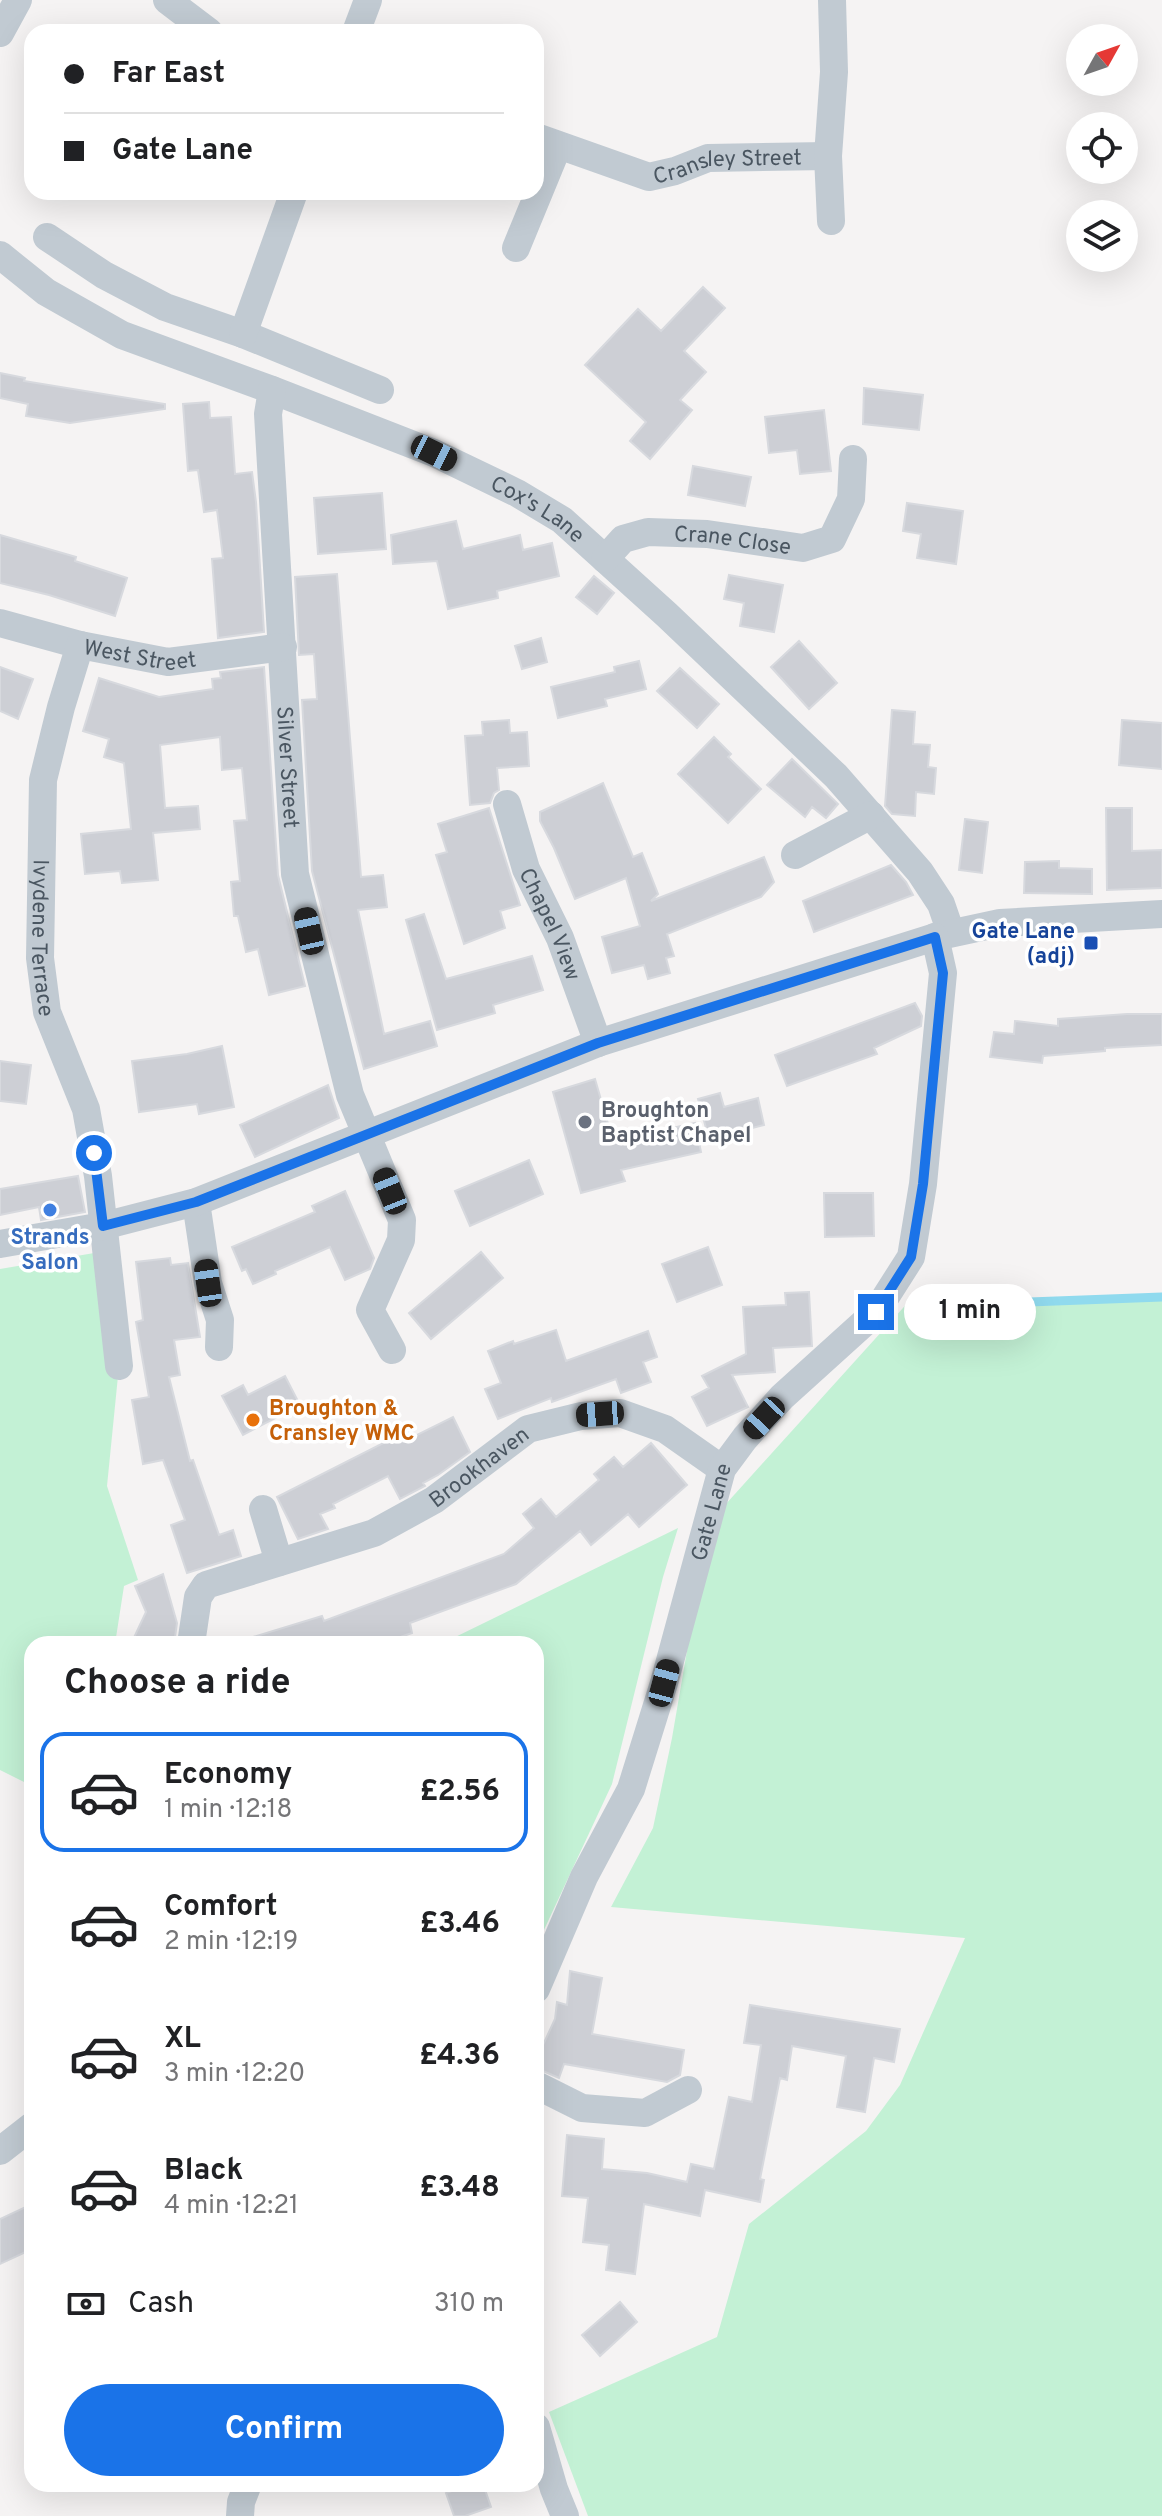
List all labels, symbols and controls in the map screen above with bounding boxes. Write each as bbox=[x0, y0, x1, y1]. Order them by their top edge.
north arrow bbox=[1066, 24, 1138, 96]
map controls bbox=[1066, 24, 1138, 272]
text: Far East bbox=[112, 56, 225, 93]
button: locate bbox=[1066, 112, 1138, 184]
text: Gate Lane bbox=[112, 133, 253, 170]
street label: Cransley Street bbox=[651, 145, 802, 192]
button: layers bbox=[1066, 200, 1138, 272]
car bbox=[407, 432, 461, 474]
street label: Cox's Lane bbox=[485, 471, 589, 550]
street label: Crane Close bbox=[674, 522, 793, 562]
street label: West Street bbox=[81, 635, 198, 678]
street label: Silver Street bbox=[269, 705, 303, 829]
street label: Ivydene Terrace bbox=[23, 859, 58, 1018]
street label: Chapel View bbox=[512, 864, 585, 985]
car bbox=[292, 905, 326, 957]
place label: Gate Lane (adj) bbox=[972, 919, 1075, 971]
marker: Gate Lane (adj) bbox=[1082, 934, 1100, 952]
place label: Broughton Baptist Chapel bbox=[601, 1098, 751, 1150]
marker: Broughton Baptist Chapel bbox=[576, 1113, 594, 1131]
route start bbox=[76, 1135, 112, 1171]
car bbox=[370, 1164, 410, 1218]
marker: Strands Salon bbox=[41, 1201, 59, 1219]
place label: Strands Salon bbox=[11, 1225, 90, 1277]
car bbox=[193, 1258, 223, 1308]
callout: 1 min bbox=[904, 1284, 1036, 1340]
route end bbox=[858, 1294, 894, 1330]
text: 1 min bbox=[939, 1295, 1001, 1328]
car bbox=[739, 1392, 789, 1444]
place label: Broughton & Cransley WMC bbox=[269, 1396, 415, 1448]
car bbox=[575, 1400, 625, 1428]
marker: Broughton & Cransley WMC bbox=[244, 1411, 262, 1429]
street label: Brookhaven bbox=[424, 1422, 535, 1515]
street label: Gate Lane bbox=[687, 1461, 739, 1564]
car bbox=[646, 1657, 682, 1709]
text: Choose a ride bbox=[64, 1661, 290, 1707]
icon: car bbox=[68, 1756, 140, 1828]
text: Economy bbox=[164, 1757, 292, 1794]
text: £2.56 bbox=[419, 1774, 500, 1811]
text: 1 min · 12:18 bbox=[164, 1794, 292, 1827]
icon: car bbox=[68, 1888, 140, 1960]
text: Comfort bbox=[164, 1889, 277, 1926]
text: £3.46 bbox=[420, 1906, 500, 1943]
text: 2 min · 12:19 bbox=[164, 1926, 298, 1959]
icon: car bbox=[68, 2020, 140, 2092]
text: XL bbox=[164, 2021, 201, 2058]
text: £4.36 bbox=[419, 2038, 500, 2075]
text: 3 min · 12:20 bbox=[164, 2058, 305, 2091]
icon: car bbox=[68, 2152, 140, 2224]
text: Black bbox=[164, 2153, 243, 2190]
text: £3.48 bbox=[419, 2170, 500, 2207]
text: 4 min · 12:21 bbox=[164, 2190, 299, 2223]
icon: cash bbox=[64, 2282, 108, 2326]
text: Cash bbox=[128, 2286, 194, 2323]
text: 310 m bbox=[434, 2288, 504, 2321]
button: Confirm bbox=[64, 2384, 504, 2476]

